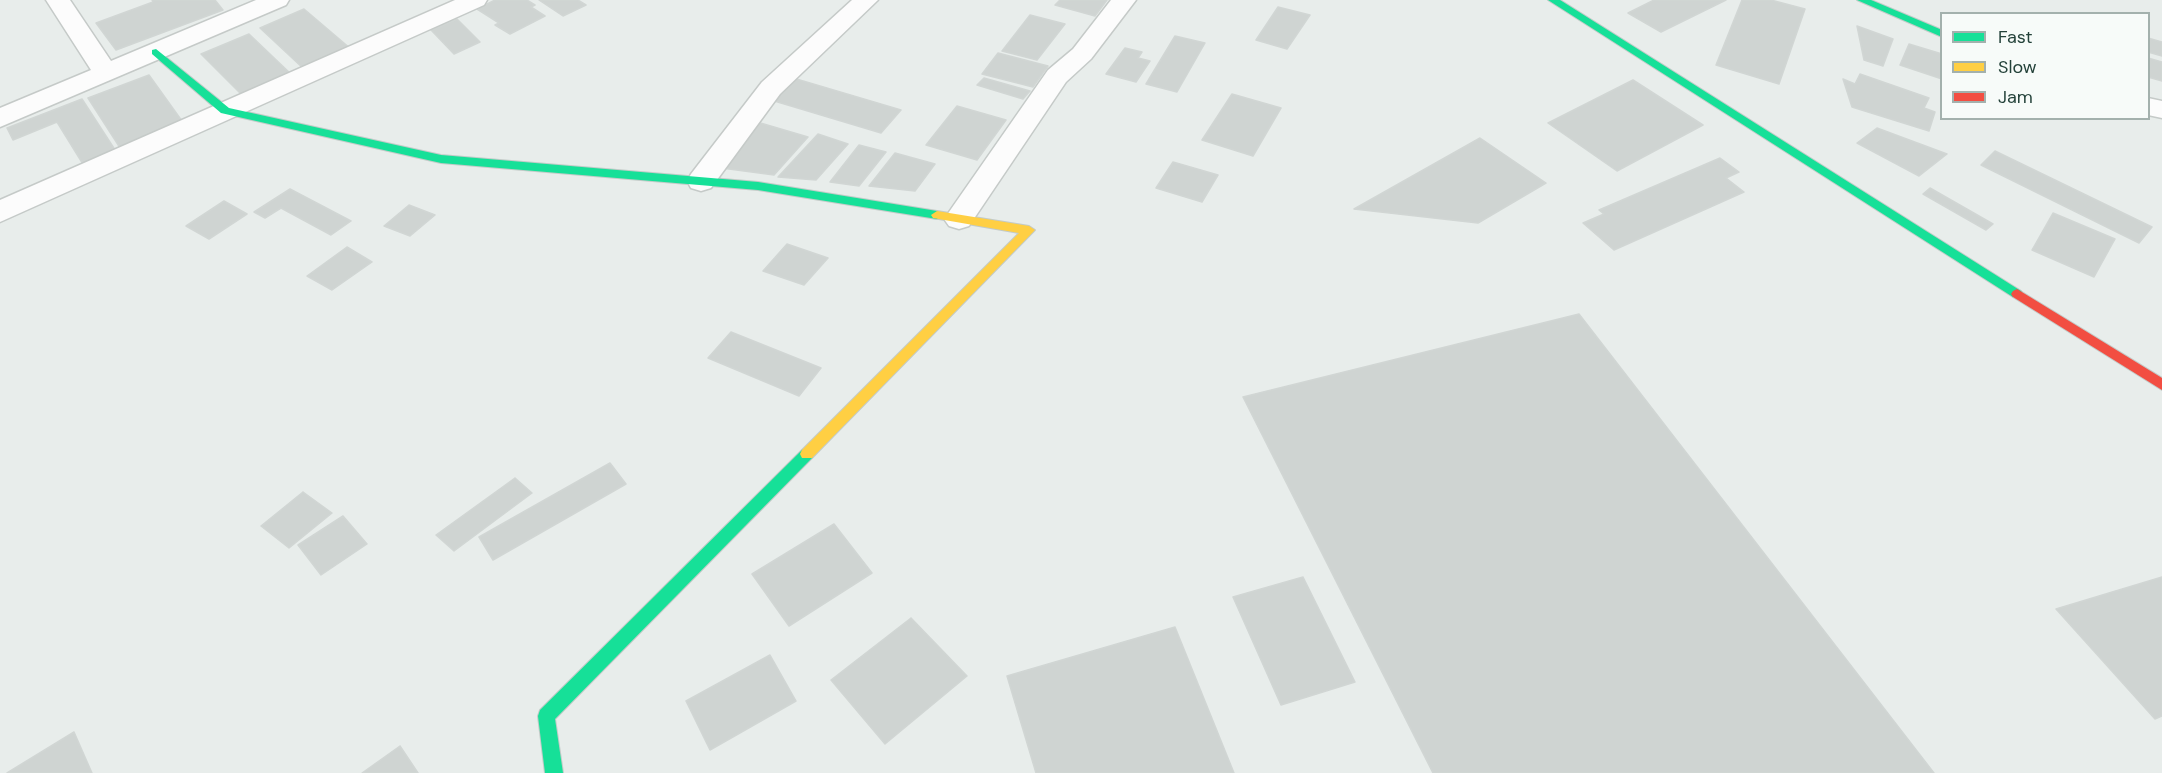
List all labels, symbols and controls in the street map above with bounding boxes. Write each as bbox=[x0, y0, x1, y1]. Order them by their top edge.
legend bbox=[1940, 12, 2150, 120]
text: Fast bbox=[1998, 25, 2033, 49]
text: Slow bbox=[1998, 55, 2037, 79]
text: Jam bbox=[1998, 85, 2033, 109]

